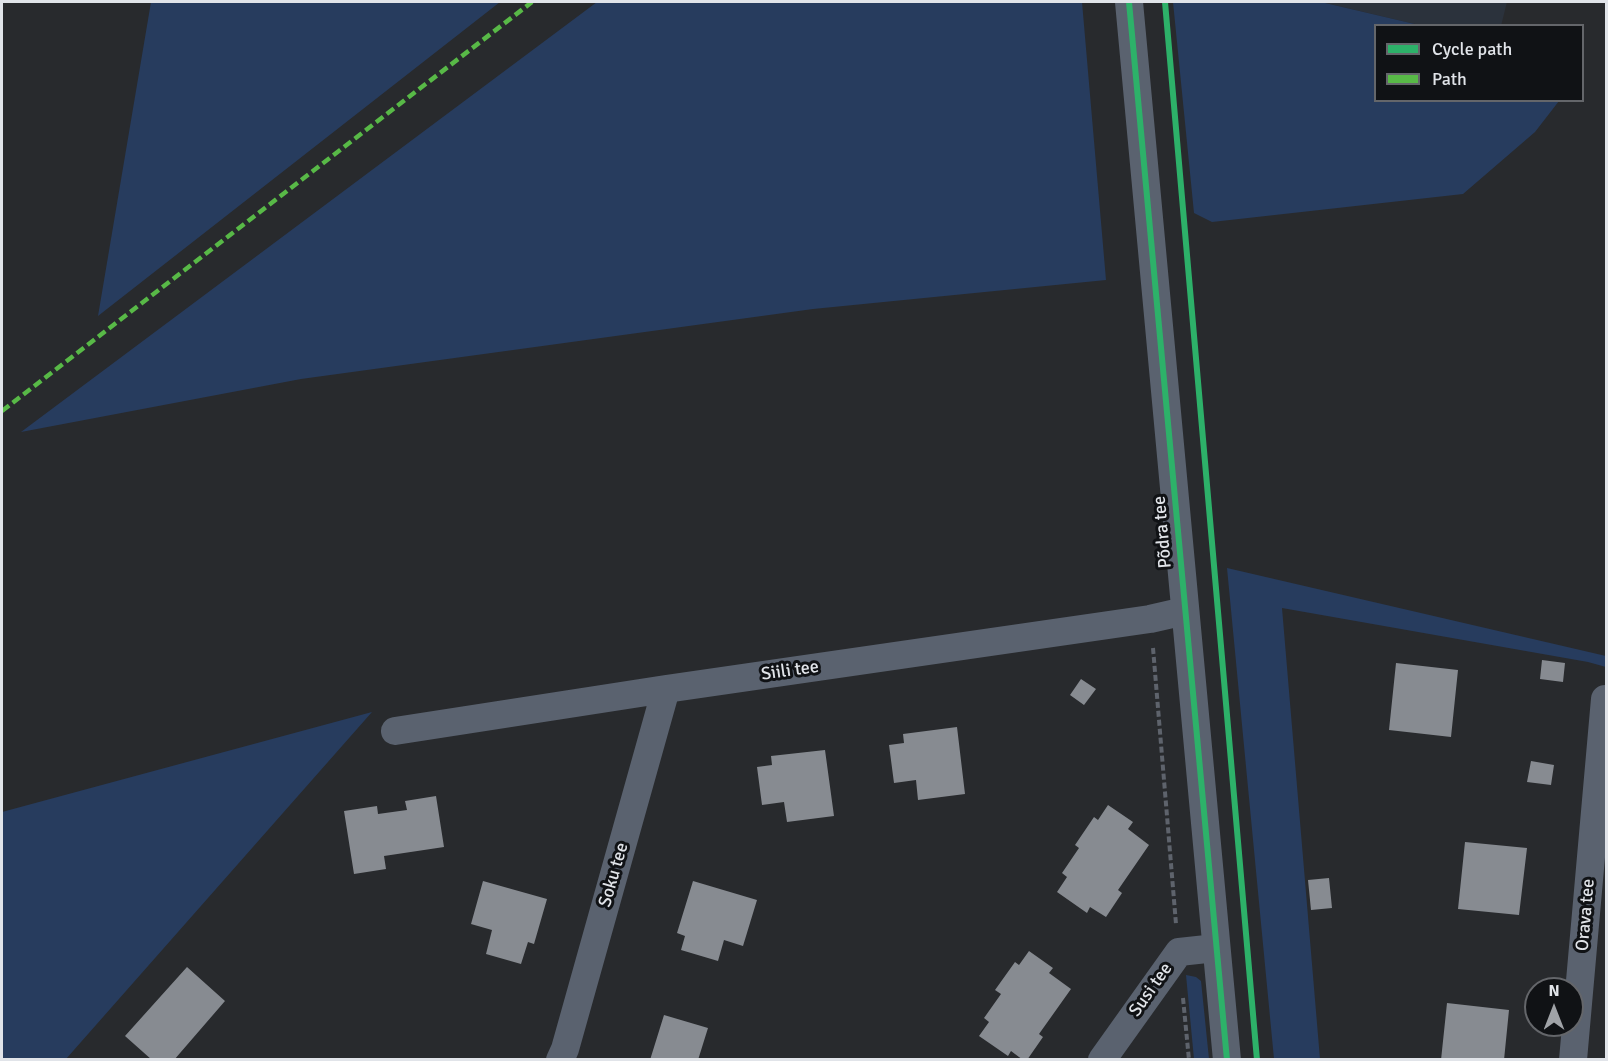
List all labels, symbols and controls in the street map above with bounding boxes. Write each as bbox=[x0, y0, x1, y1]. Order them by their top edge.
legend bbox=[1374, 24, 1584, 102]
text: Cycle path bbox=[1432, 38, 1512, 60]
text: Path bbox=[1432, 68, 1467, 90]
street label: Põdra tee bbox=[1149, 495, 1177, 569]
street label: Siili tee bbox=[760, 656, 820, 686]
street label: Soku tee bbox=[595, 840, 633, 910]
street label: Orava tee bbox=[1572, 878, 1600, 952]
street label: Susi tee bbox=[1125, 959, 1177, 1021]
north arrow bbox=[1524, 977, 1584, 1037]
text: N bbox=[1548, 981, 1560, 1001]

